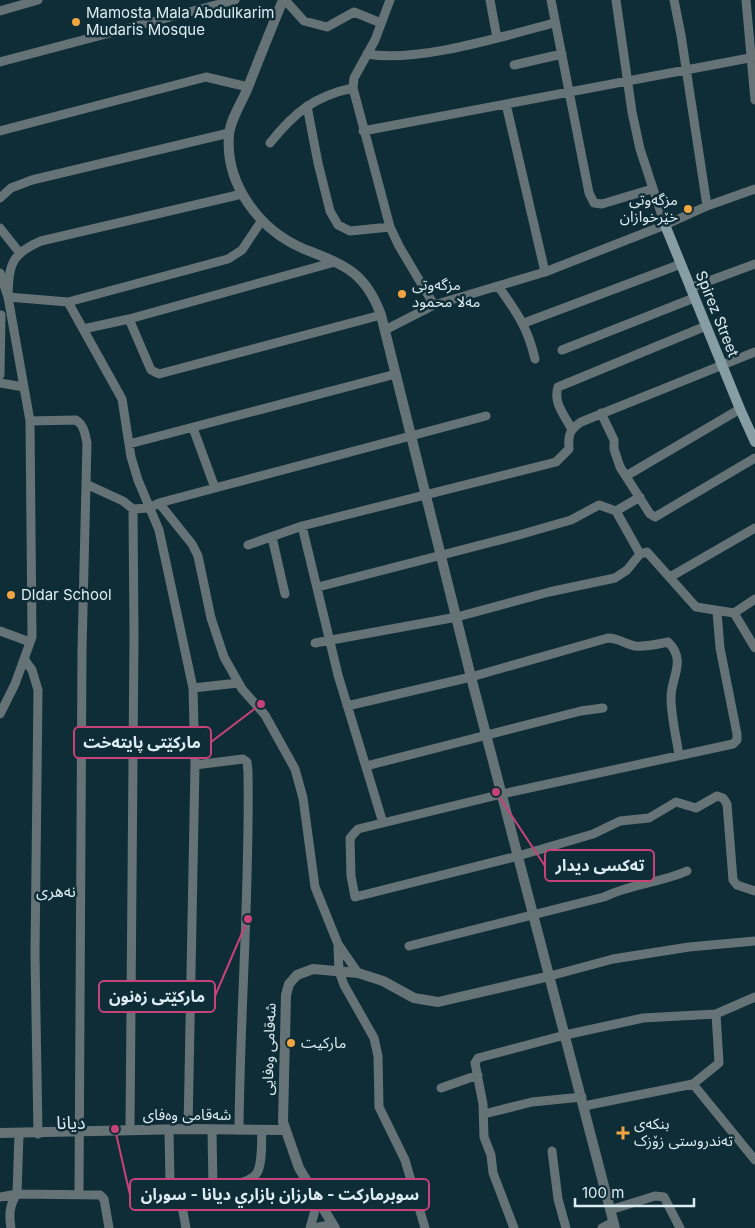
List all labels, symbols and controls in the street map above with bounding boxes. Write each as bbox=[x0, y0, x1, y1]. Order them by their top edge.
place label: Mamosta Mala Abdulkarim Mudaris Mosque bbox=[86, 3, 274, 39]
marker: Mamosta Mala Abdulkarim Mudaris Mosque bbox=[70, 16, 82, 28]
place label: مزگەوتی خێرخوازان bbox=[620, 190, 678, 226]
marker: مزگەوتی خێرخوازان bbox=[682, 203, 694, 215]
street label: Spirez Street bbox=[692, 268, 743, 360]
place label: مزگه‌وتی مه‌لا محمود bbox=[412, 275, 480, 311]
marker: مزگه‌وتی مه‌لا محمود bbox=[396, 288, 408, 300]
place label: Dldar School bbox=[21, 585, 112, 604]
marker: Dldar School bbox=[5, 589, 17, 601]
callout: مارکێتی پایتەخت bbox=[74, 727, 211, 758]
text: مارکێتی پایتەخت bbox=[83, 732, 201, 753]
callout: تەكسی دیدار bbox=[545, 850, 654, 881]
text: تەكسی دیدار bbox=[555, 855, 645, 875]
district label: نەھری bbox=[36, 881, 76, 901]
callout: مارکێتی زەنون bbox=[99, 981, 215, 1012]
text: مارکێتی زەنون bbox=[109, 986, 205, 1006]
street label: شەقامی وەفایی bbox=[257, 1002, 280, 1096]
place label: ماركيت bbox=[301, 1033, 346, 1052]
marker: ماركيت bbox=[285, 1037, 297, 1049]
street label: شەقامی وەفای bbox=[143, 1105, 231, 1124]
district label: دیانا bbox=[56, 1112, 86, 1133]
place label: بنکەی تەندروستی زۆزک bbox=[634, 1114, 733, 1150]
marker: بنکەی تەندروستی زۆزک bbox=[616, 1126, 630, 1140]
scale bar bbox=[575, 1176, 694, 1208]
callout: سوبرماركت - هارزان بازاري ديانا - سوران bbox=[130, 1179, 429, 1210]
text: 100 m bbox=[582, 1183, 624, 1202]
text: سوبرماركت - هارزان بازاري ديانا - سوران bbox=[141, 1184, 419, 1208]

